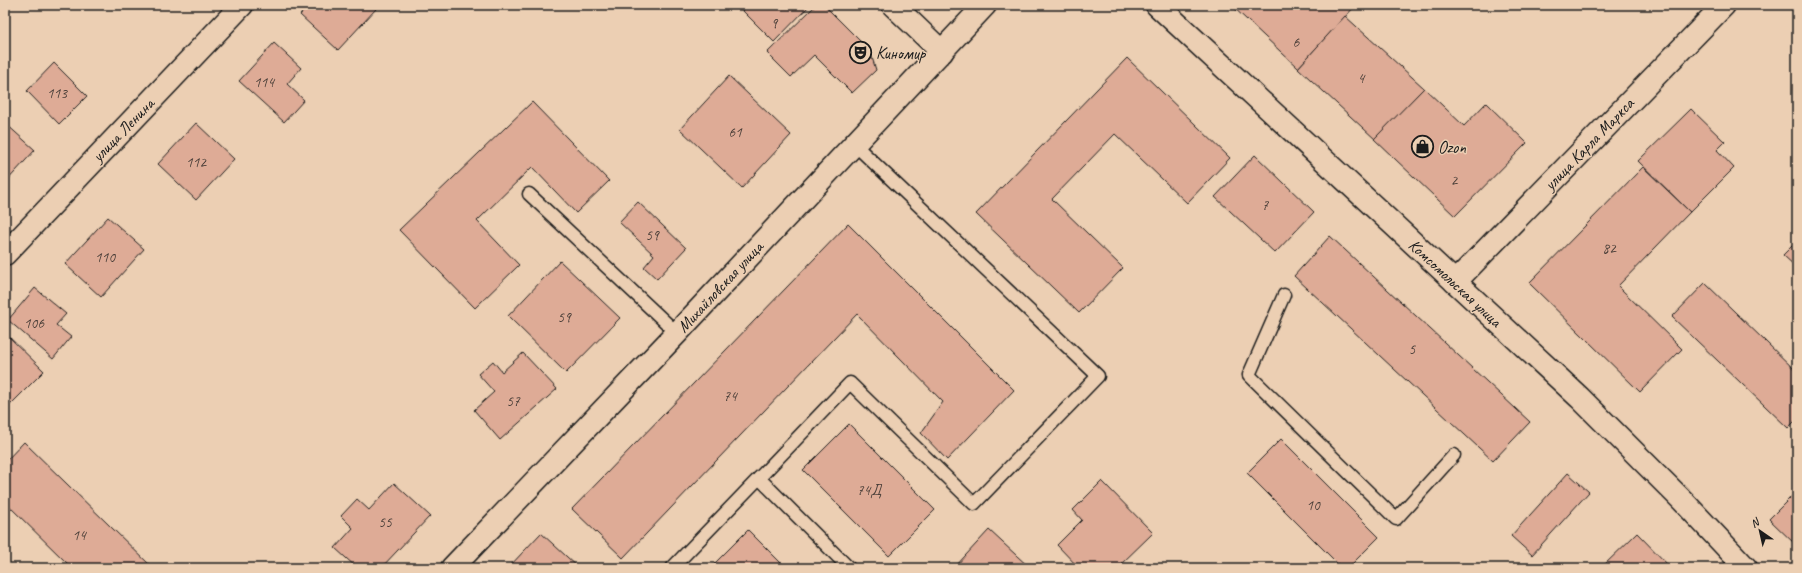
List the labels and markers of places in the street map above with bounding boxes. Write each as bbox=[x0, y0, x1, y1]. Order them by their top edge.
theatre icon: Киномир bbox=[847, 40, 873, 66]
place label: Киномир bbox=[876, 43, 927, 64]
shop icon: Ozon bbox=[1409, 134, 1435, 160]
place label: Ozon bbox=[1438, 137, 1466, 158]

